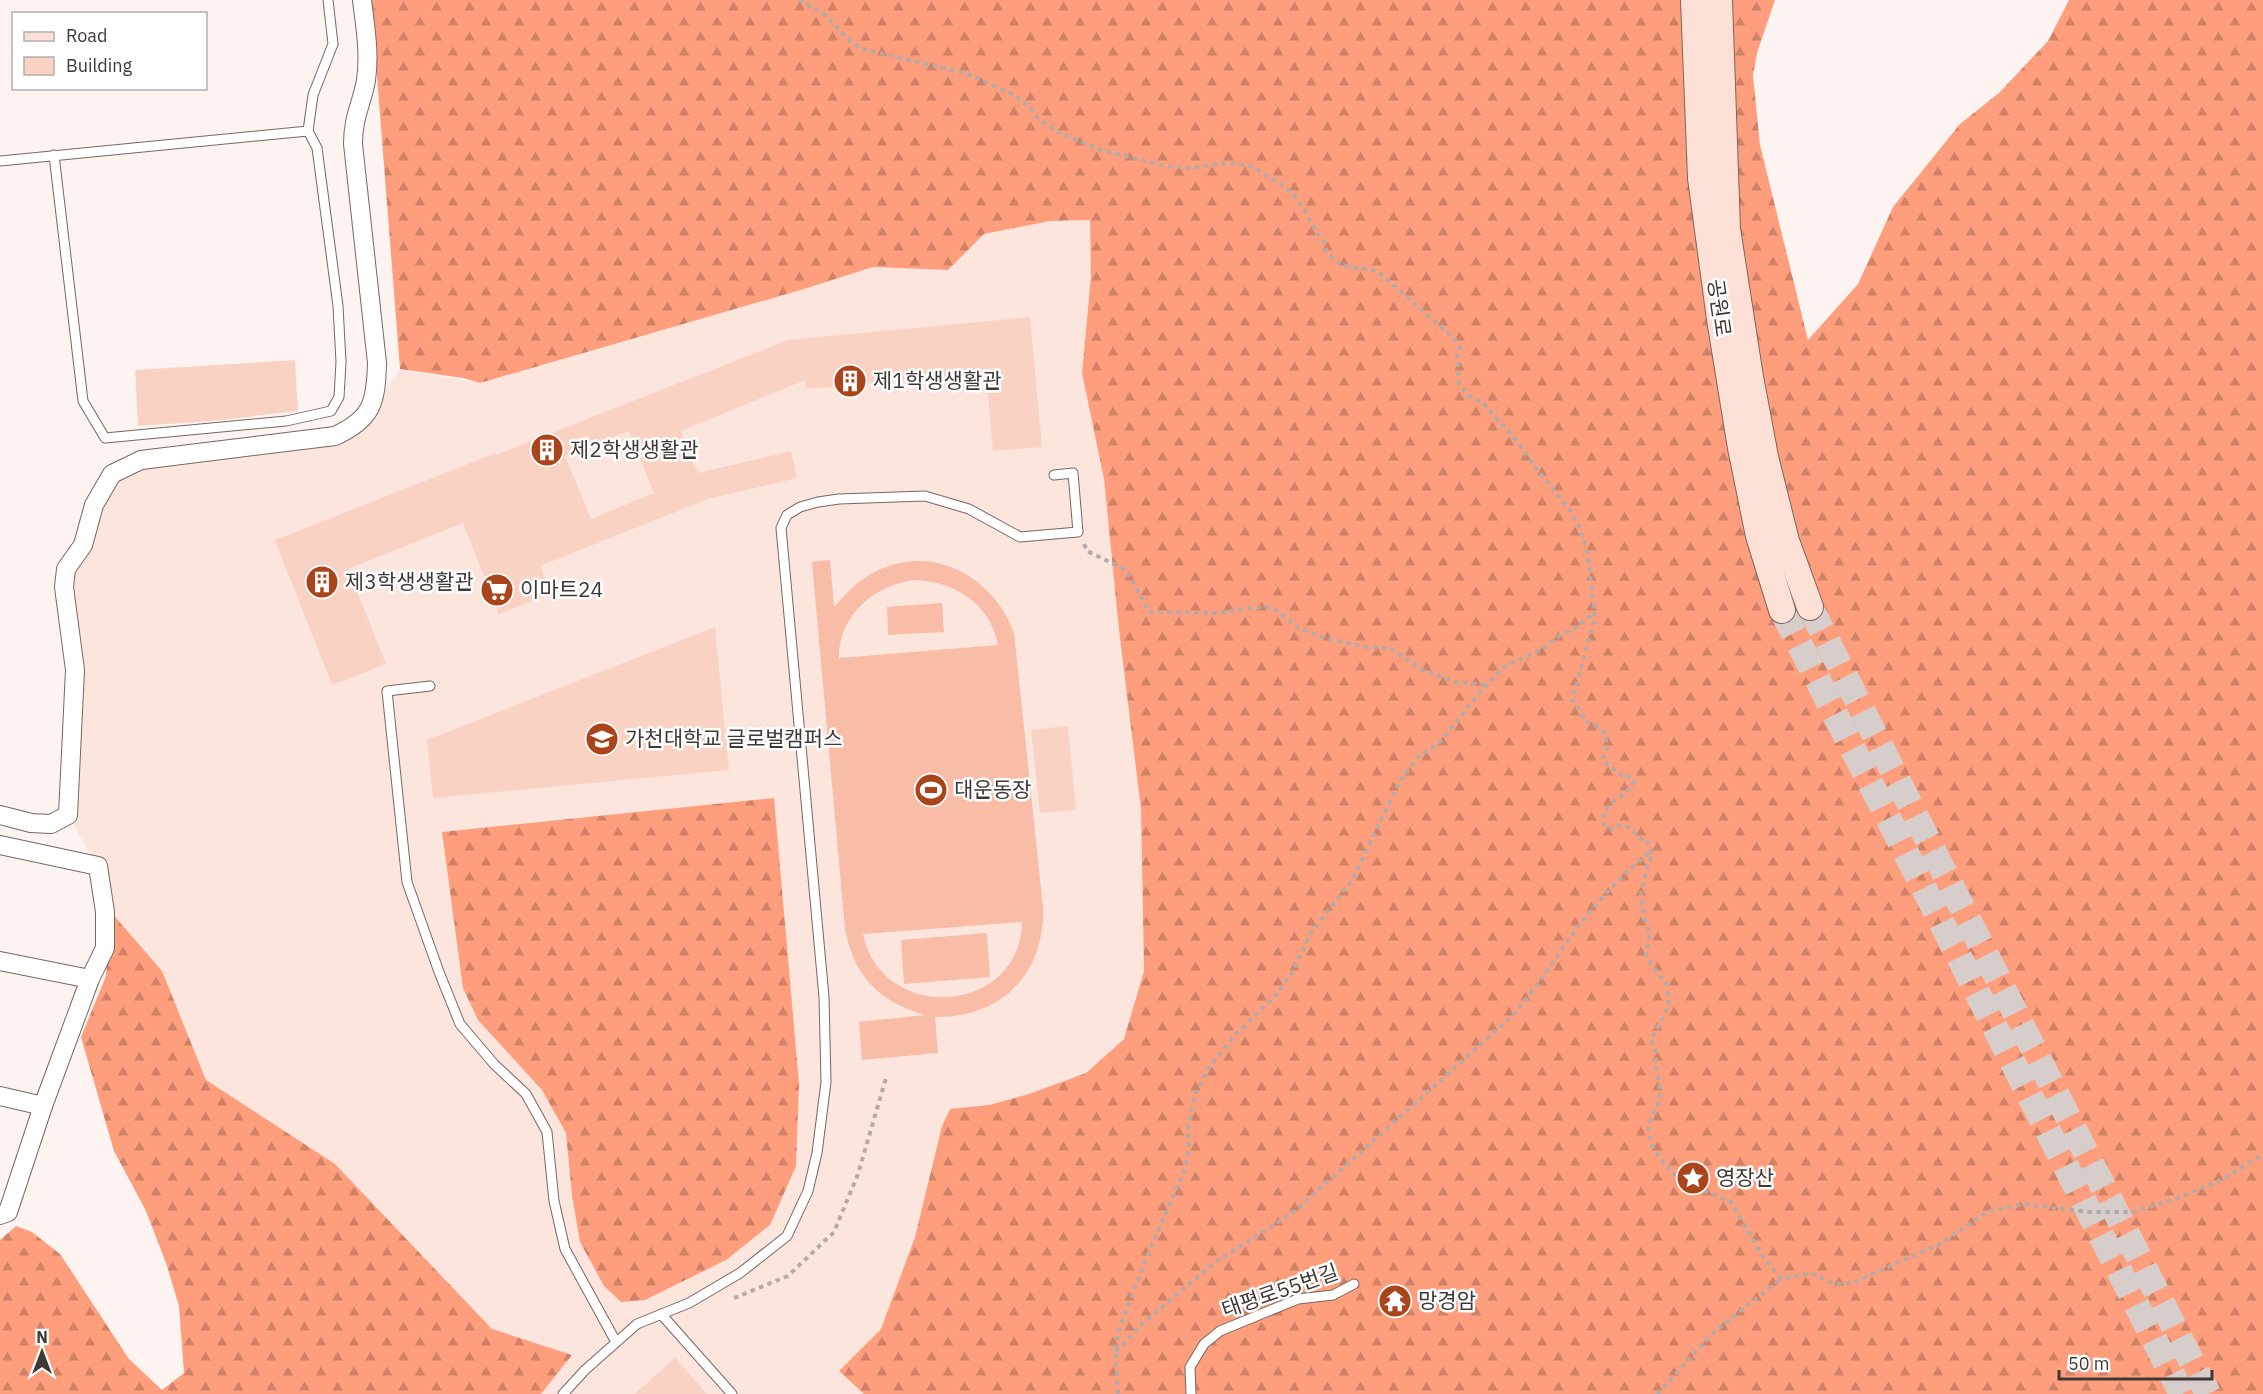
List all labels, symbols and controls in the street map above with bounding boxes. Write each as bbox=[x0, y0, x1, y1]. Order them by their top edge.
legend bbox=[12, 12, 207, 90]
text: Road bbox=[66, 24, 107, 47]
text: Building bbox=[66, 54, 133, 77]
street label: 공원로 bbox=[1702, 277, 1738, 339]
building icon: 제1학생생활관 bbox=[832, 363, 868, 399]
place label: 제1학생생활관 bbox=[873, 366, 1002, 394]
building icon: 제2학생생활관 bbox=[529, 432, 565, 468]
place label: 제2학생생활관 bbox=[570, 435, 699, 463]
building icon: 제3학생생활관 bbox=[304, 564, 340, 600]
place label: 제3학생생활관 bbox=[345, 567, 474, 595]
supermarket icon: 이마트24 bbox=[479, 572, 515, 608]
place label: 이마트24 bbox=[520, 575, 603, 603]
school or university icon: 가천대학교 글로벌캠퍼스 bbox=[584, 721, 620, 757]
place label: 가천대학교 글로벌캠퍼스 bbox=[625, 724, 842, 752]
sports icon: 대운동장 bbox=[913, 772, 949, 808]
place label: 대운동장 bbox=[954, 775, 1031, 803]
place icon: 영장산 bbox=[1675, 1160, 1711, 1196]
place label: 영장산 bbox=[1716, 1163, 1774, 1191]
street label: 태평로55번길 bbox=[1218, 1257, 1342, 1323]
temple icon: 망경암 bbox=[1377, 1283, 1413, 1319]
place label: 망경암 bbox=[1418, 1286, 1476, 1314]
north arrow bbox=[12, 1322, 72, 1382]
text: N bbox=[36, 1327, 48, 1347]
scale bar bbox=[2059, 1343, 2212, 1381]
text: 50 m bbox=[2068, 1352, 2110, 1375]

